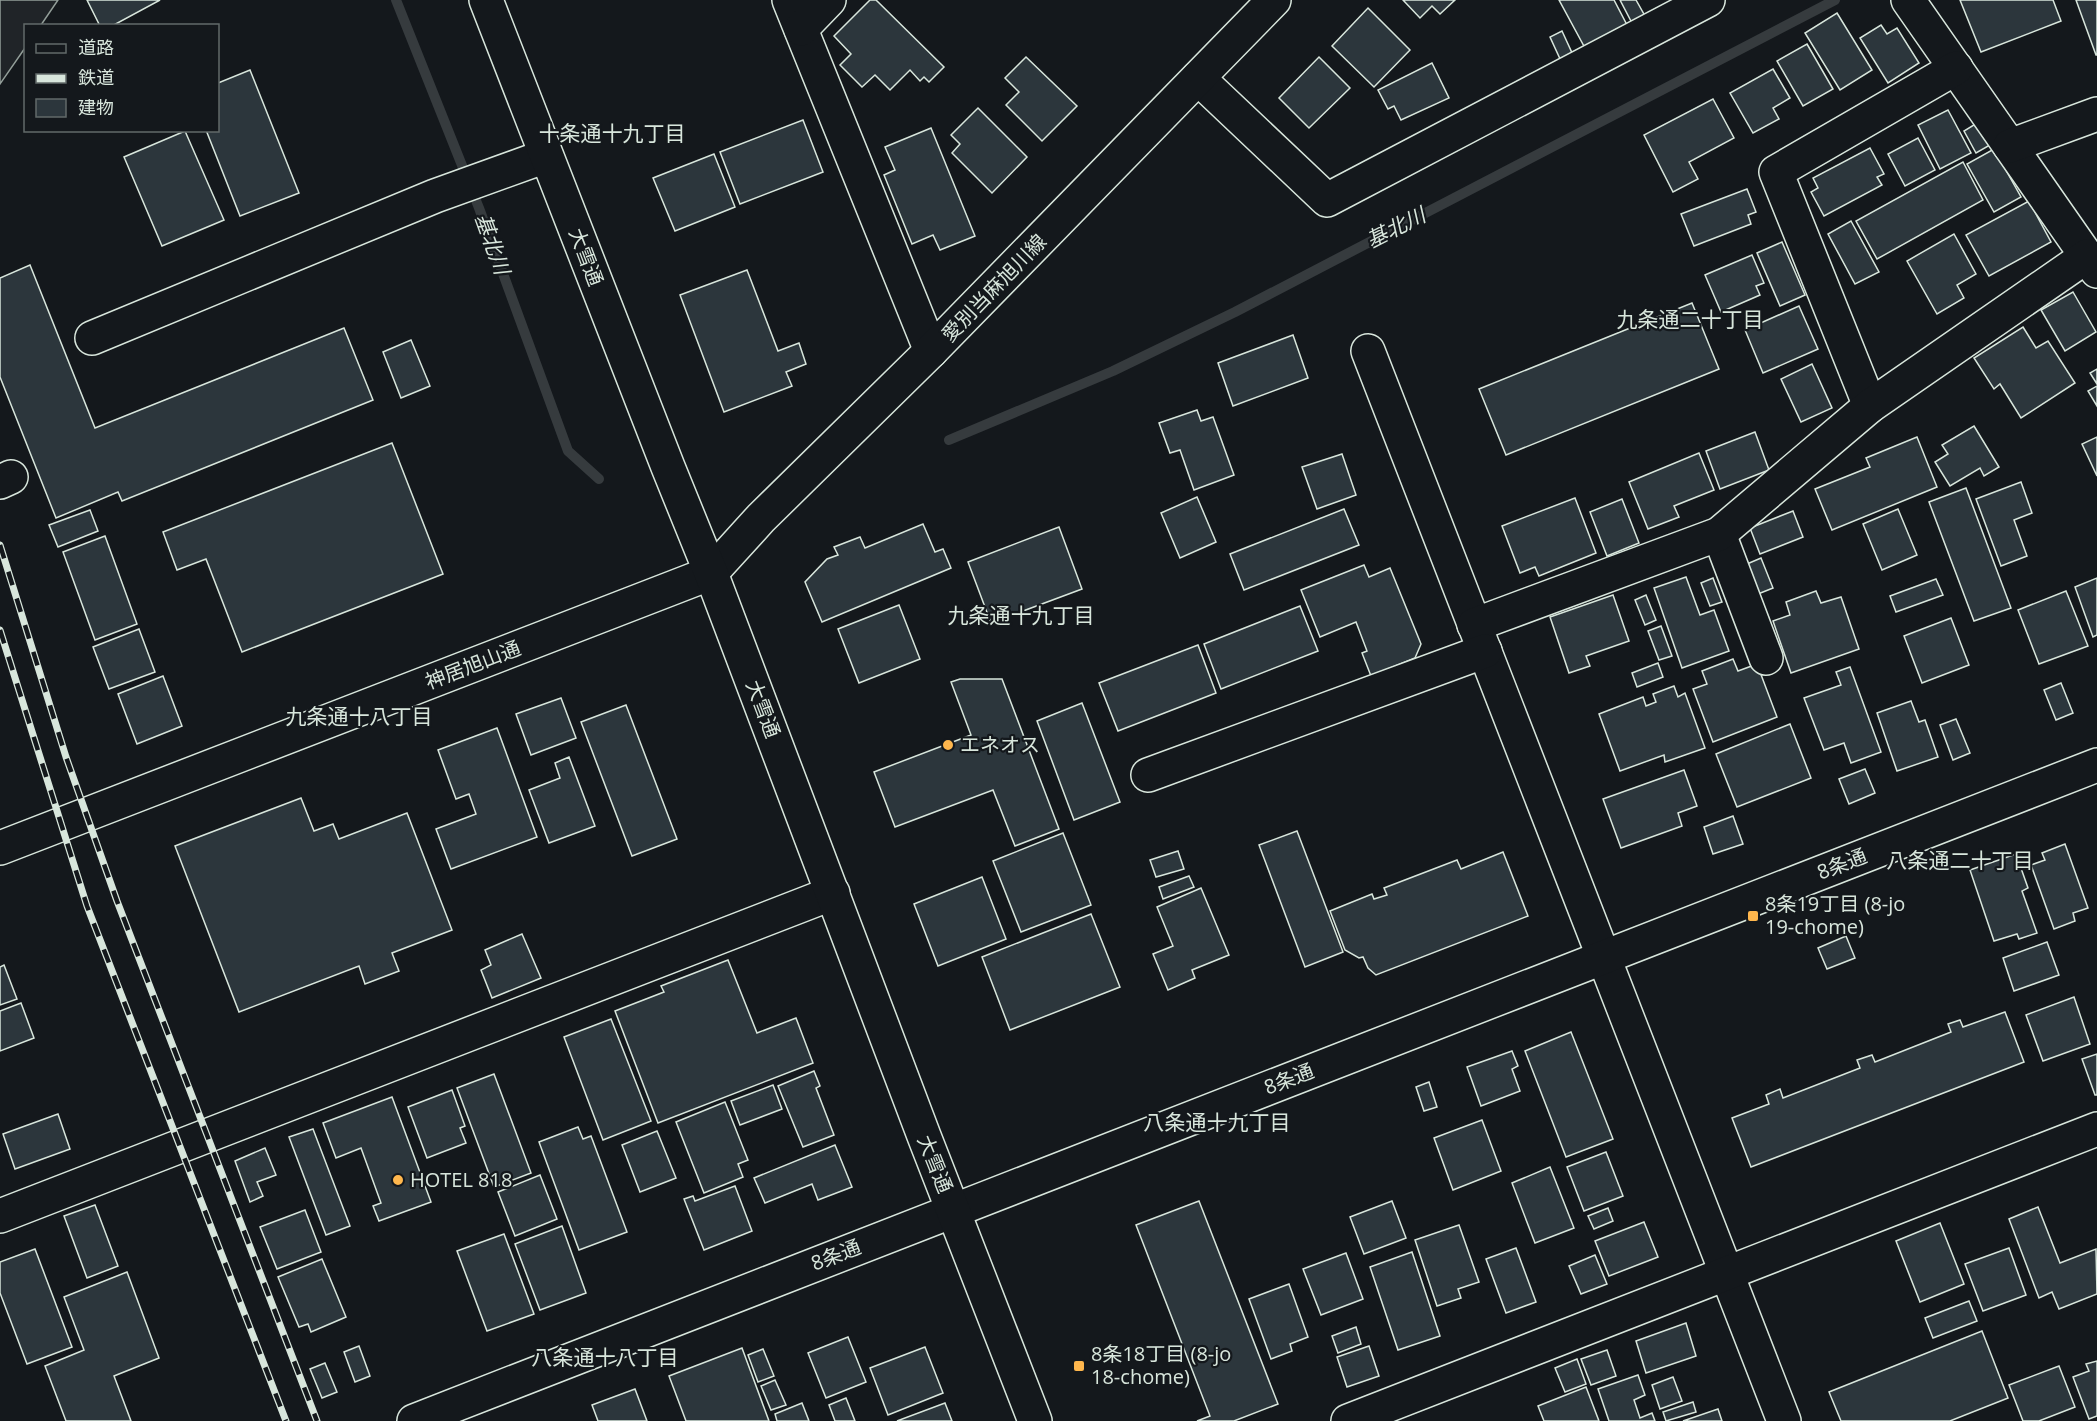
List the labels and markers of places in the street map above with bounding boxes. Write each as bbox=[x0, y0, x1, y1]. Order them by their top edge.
place label: エネオス bbox=[960, 731, 1040, 758]
marker: エネオス bbox=[941, 738, 955, 752]
place label: 8条19丁目 (8-jo 19-chome) bbox=[1765, 890, 1905, 940]
marker: 8条19丁目 (8-jo 19-chome) bbox=[1746, 909, 1760, 923]
place label: HOTEL 818 bbox=[410, 1166, 512, 1193]
marker: HOTEL 818 bbox=[391, 1173, 405, 1187]
place label: 8条18丁目 (8-jo 18-chome) bbox=[1091, 1340, 1231, 1390]
marker: 8条18丁目 (8-jo 18-chome) bbox=[1072, 1359, 1086, 1373]

